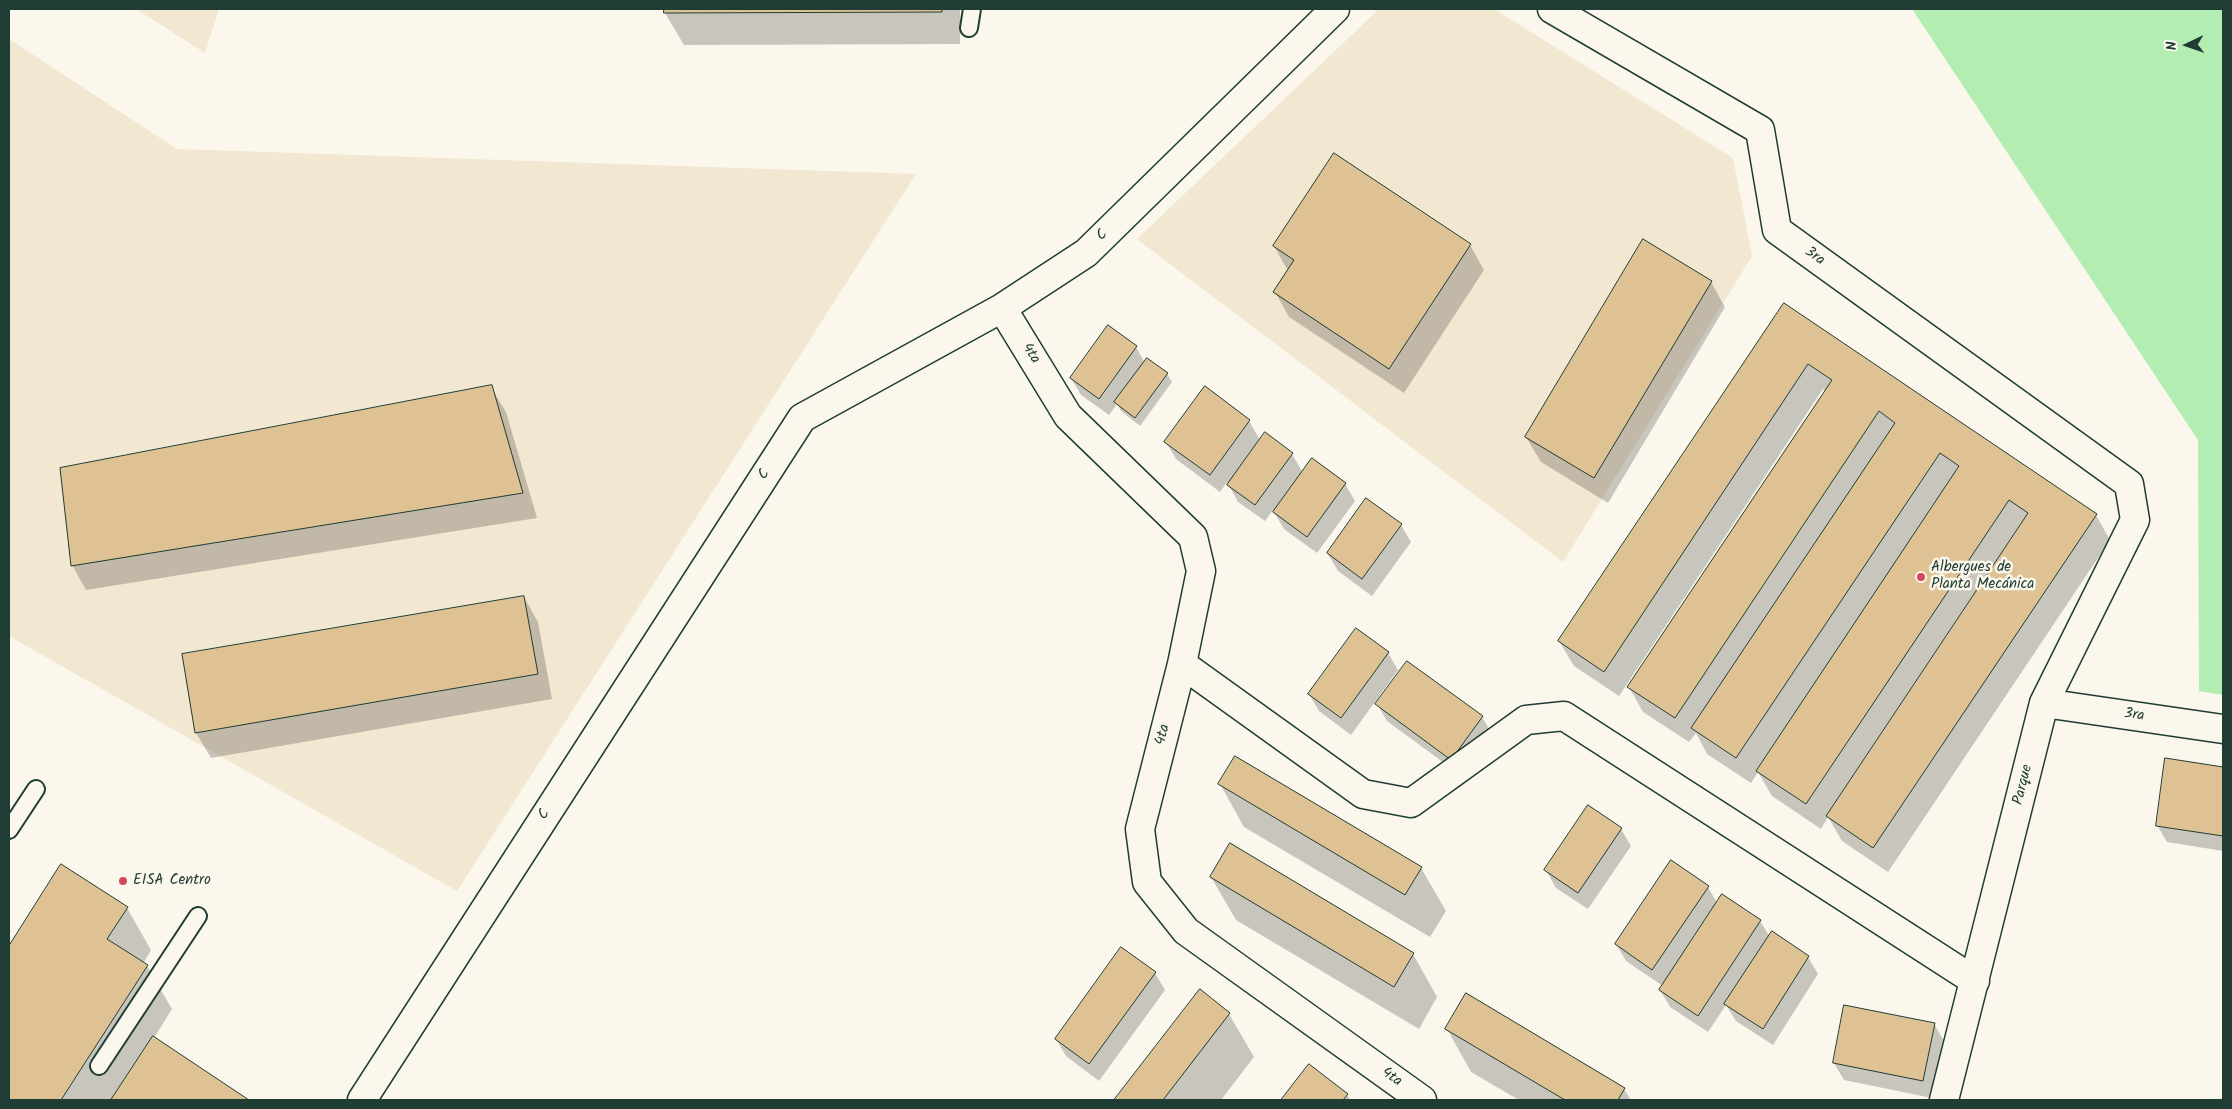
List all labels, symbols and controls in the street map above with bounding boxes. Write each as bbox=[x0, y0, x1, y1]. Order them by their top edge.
north arrow bbox=[2162, 20, 2212, 70]
text: N bbox=[2161, 41, 2183, 51]
street label: C bbox=[1093, 226, 1113, 246]
street label: 3ra bbox=[1800, 244, 1828, 270]
street label: 4ta bbox=[1017, 340, 1043, 368]
street label: C bbox=[755, 466, 775, 484]
place label: Albergues de Planta Mecánica bbox=[1931, 559, 2034, 594]
marker: Albergues de Planta Mecánica bbox=[1915, 571, 1927, 583]
street label: 3ra bbox=[2123, 706, 2145, 726]
street label: 4ta bbox=[1153, 723, 1175, 747]
street label: Parque bbox=[2010, 763, 2038, 807]
street label: C bbox=[535, 806, 555, 824]
place label: EISA Centro bbox=[133, 872, 211, 890]
marker: EISA Centro bbox=[117, 875, 129, 887]
street label: 4ta bbox=[1377, 1065, 1405, 1091]

